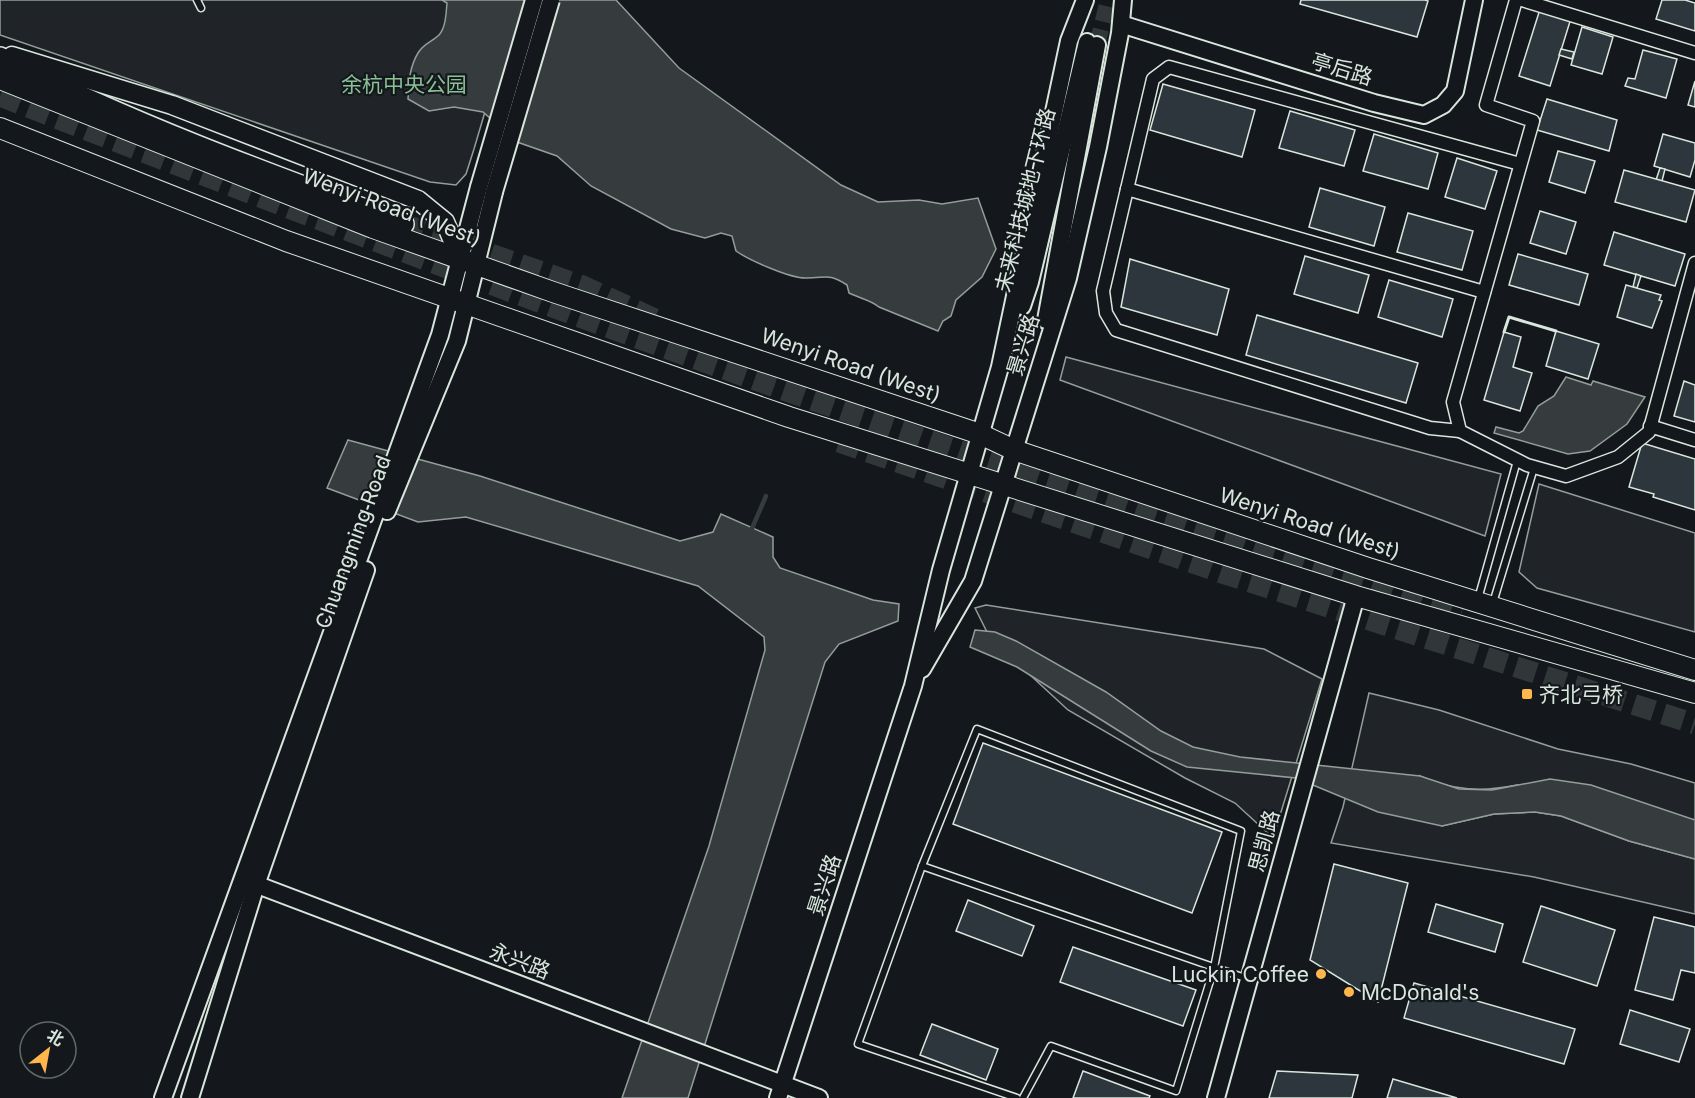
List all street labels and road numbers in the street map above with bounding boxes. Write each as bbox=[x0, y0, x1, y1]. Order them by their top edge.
street label: 亭后路 bbox=[1308, 48, 1376, 90]
street label: 未来科技城地下环路 bbox=[990, 105, 1060, 295]
street label: Wenyi Road (West) bbox=[299, 163, 485, 251]
street label: 景兴路 bbox=[1002, 311, 1044, 379]
street label: Wenyi Road (West) bbox=[758, 323, 944, 407]
street label: Chuangming Road bbox=[310, 452, 396, 632]
street label: Wenyi Road (West) bbox=[1217, 482, 1403, 564]
street label: 思凯路 bbox=[1244, 807, 1284, 875]
street label: 景兴路 bbox=[802, 851, 846, 919]
street label: 永兴路 bbox=[486, 938, 554, 984]

